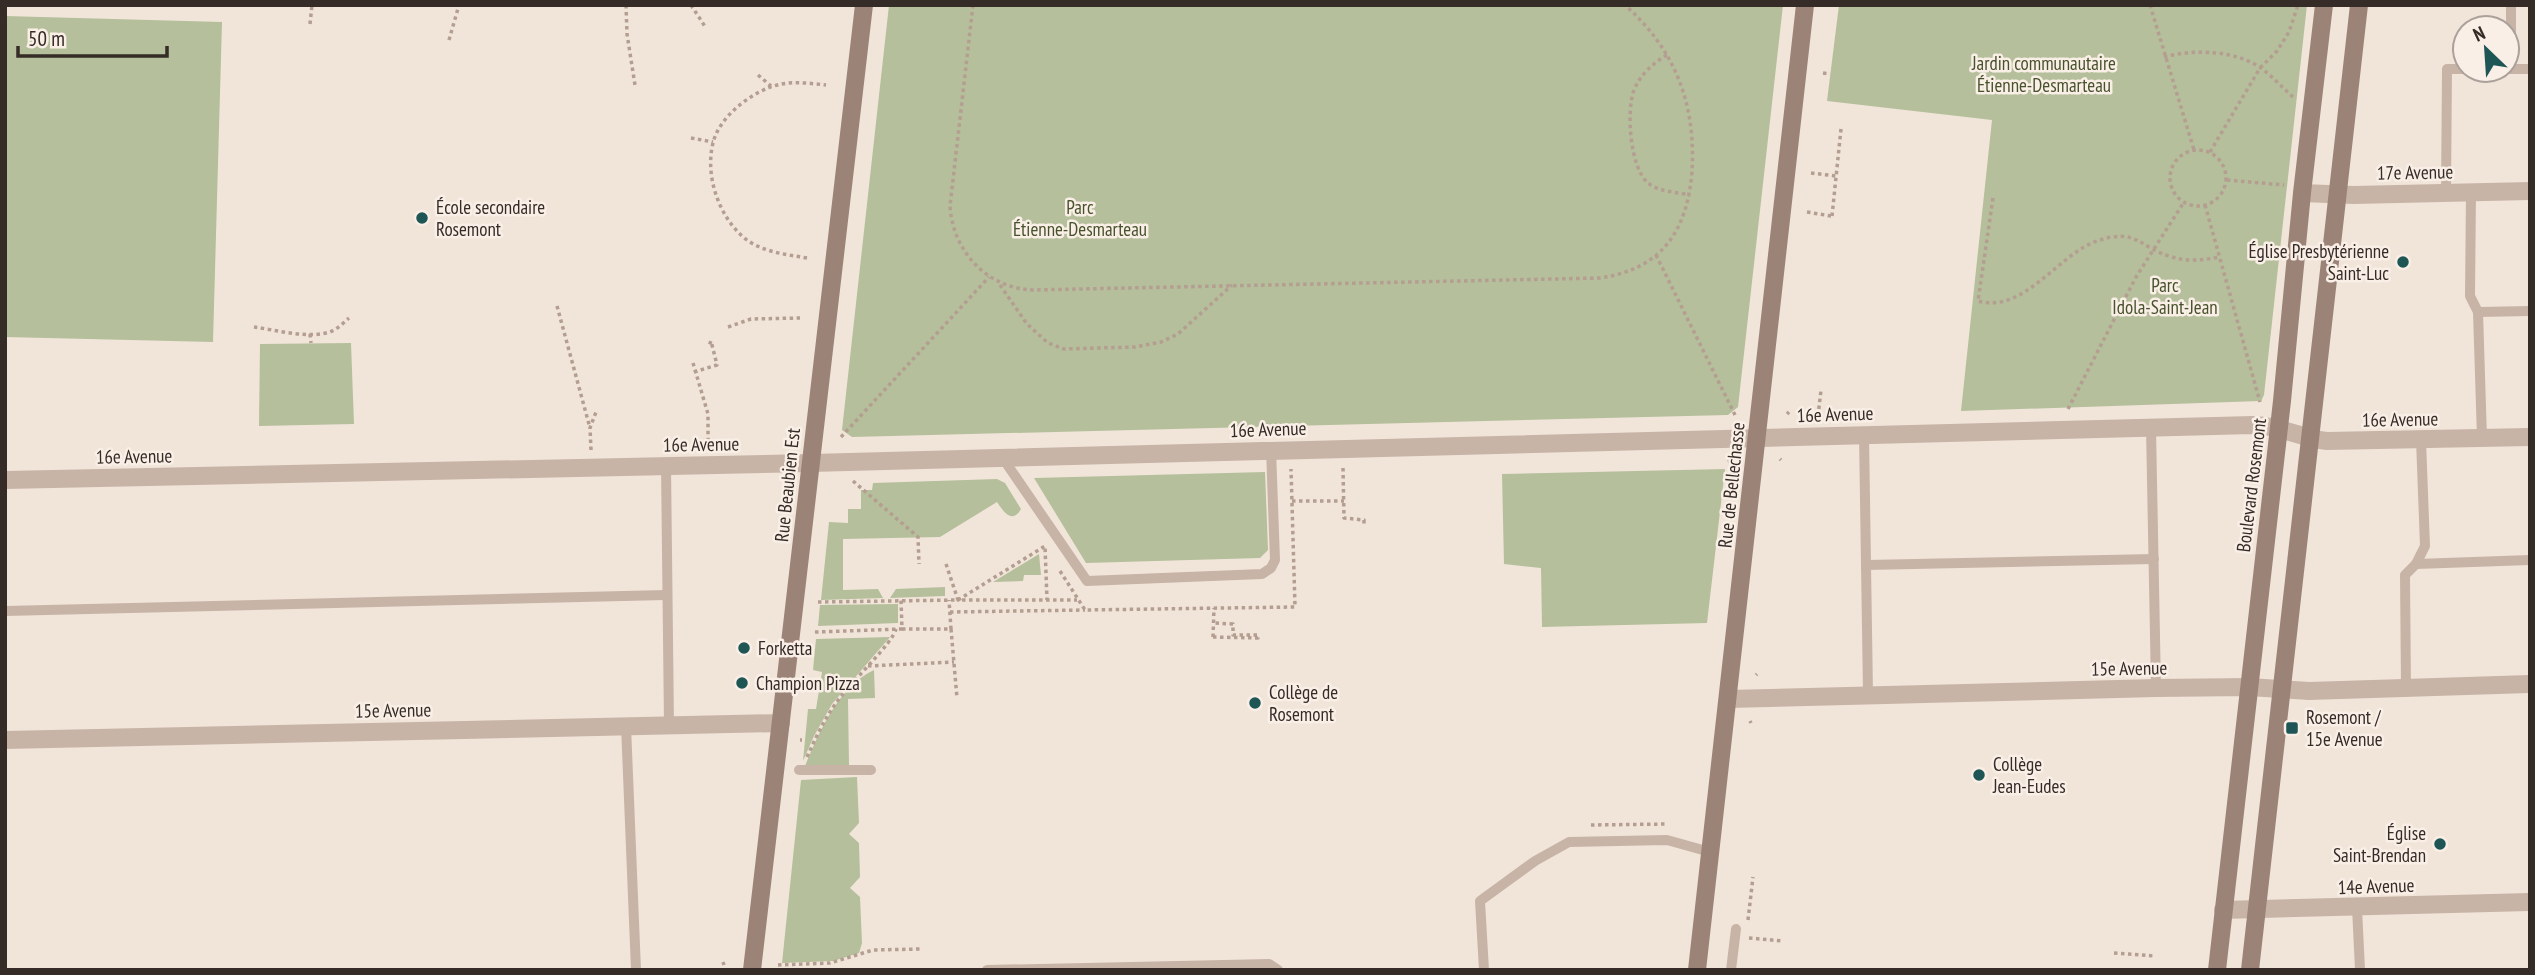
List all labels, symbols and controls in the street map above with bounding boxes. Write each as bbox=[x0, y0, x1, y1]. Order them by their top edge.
scale bar bbox=[18, 14, 166, 58]
north arrow bbox=[2451, 14, 2521, 84]
text: N bbox=[2469, 21, 2489, 47]
text: 50 m bbox=[28, 25, 65, 52]
park label: Jardin communautaire Étienne-Desmarteau bbox=[1971, 51, 2116, 97]
street label: 17e Avenue bbox=[2377, 159, 2453, 185]
place label: École secondaire Rosemont bbox=[436, 195, 545, 241]
park label: Parc Étienne-Desmarteau bbox=[1013, 195, 1147, 241]
marker: École secondaire Rosemont bbox=[414, 210, 430, 226]
place label: Église Presbytérienne Saint-Luc bbox=[2248, 239, 2389, 285]
marker: Église Presbytérienne Saint-Luc bbox=[2395, 254, 2411, 270]
park label: Parc Idola-Saint-Jean bbox=[2112, 273, 2218, 319]
street label: 16e Avenue bbox=[1796, 401, 1874, 427]
street label: 16e Avenue bbox=[2362, 406, 2439, 432]
street label: 16e Avenue bbox=[1229, 416, 1307, 442]
street label: Boulevard Rosemont bbox=[2231, 416, 2271, 553]
street label: Rue de Bellechasse bbox=[1712, 421, 1750, 549]
street label: Rue Beaubien Est bbox=[769, 426, 805, 543]
street label: 16e Avenue bbox=[663, 431, 740, 457]
street label: 16e Avenue bbox=[96, 443, 173, 469]
place label: Forketta bbox=[758, 636, 812, 660]
marker: Forketta bbox=[736, 640, 752, 656]
street label: 15e Avenue bbox=[2091, 655, 2168, 681]
place label: Champion Pizza bbox=[756, 671, 860, 695]
marker: Champion Pizza bbox=[734, 675, 750, 691]
place label: Collège de Rosemont bbox=[1269, 680, 1338, 726]
marker: Collège de Rosemont bbox=[1247, 695, 1263, 711]
street label: 15e Avenue bbox=[355, 697, 432, 723]
place label: Rosemont / 15e Avenue bbox=[2306, 705, 2383, 751]
marker: Rosemont / 15e Avenue bbox=[2284, 720, 2300, 736]
place label: Collège Jean-Eudes bbox=[1992, 752, 2066, 798]
marker: Collège Jean-Eudes bbox=[1971, 767, 1987, 783]
place label: Église Saint-Brendan bbox=[2333, 821, 2426, 867]
marker: Église Saint-Brendan bbox=[2432, 836, 2448, 852]
street label: 14e Avenue bbox=[2337, 873, 2415, 899]

